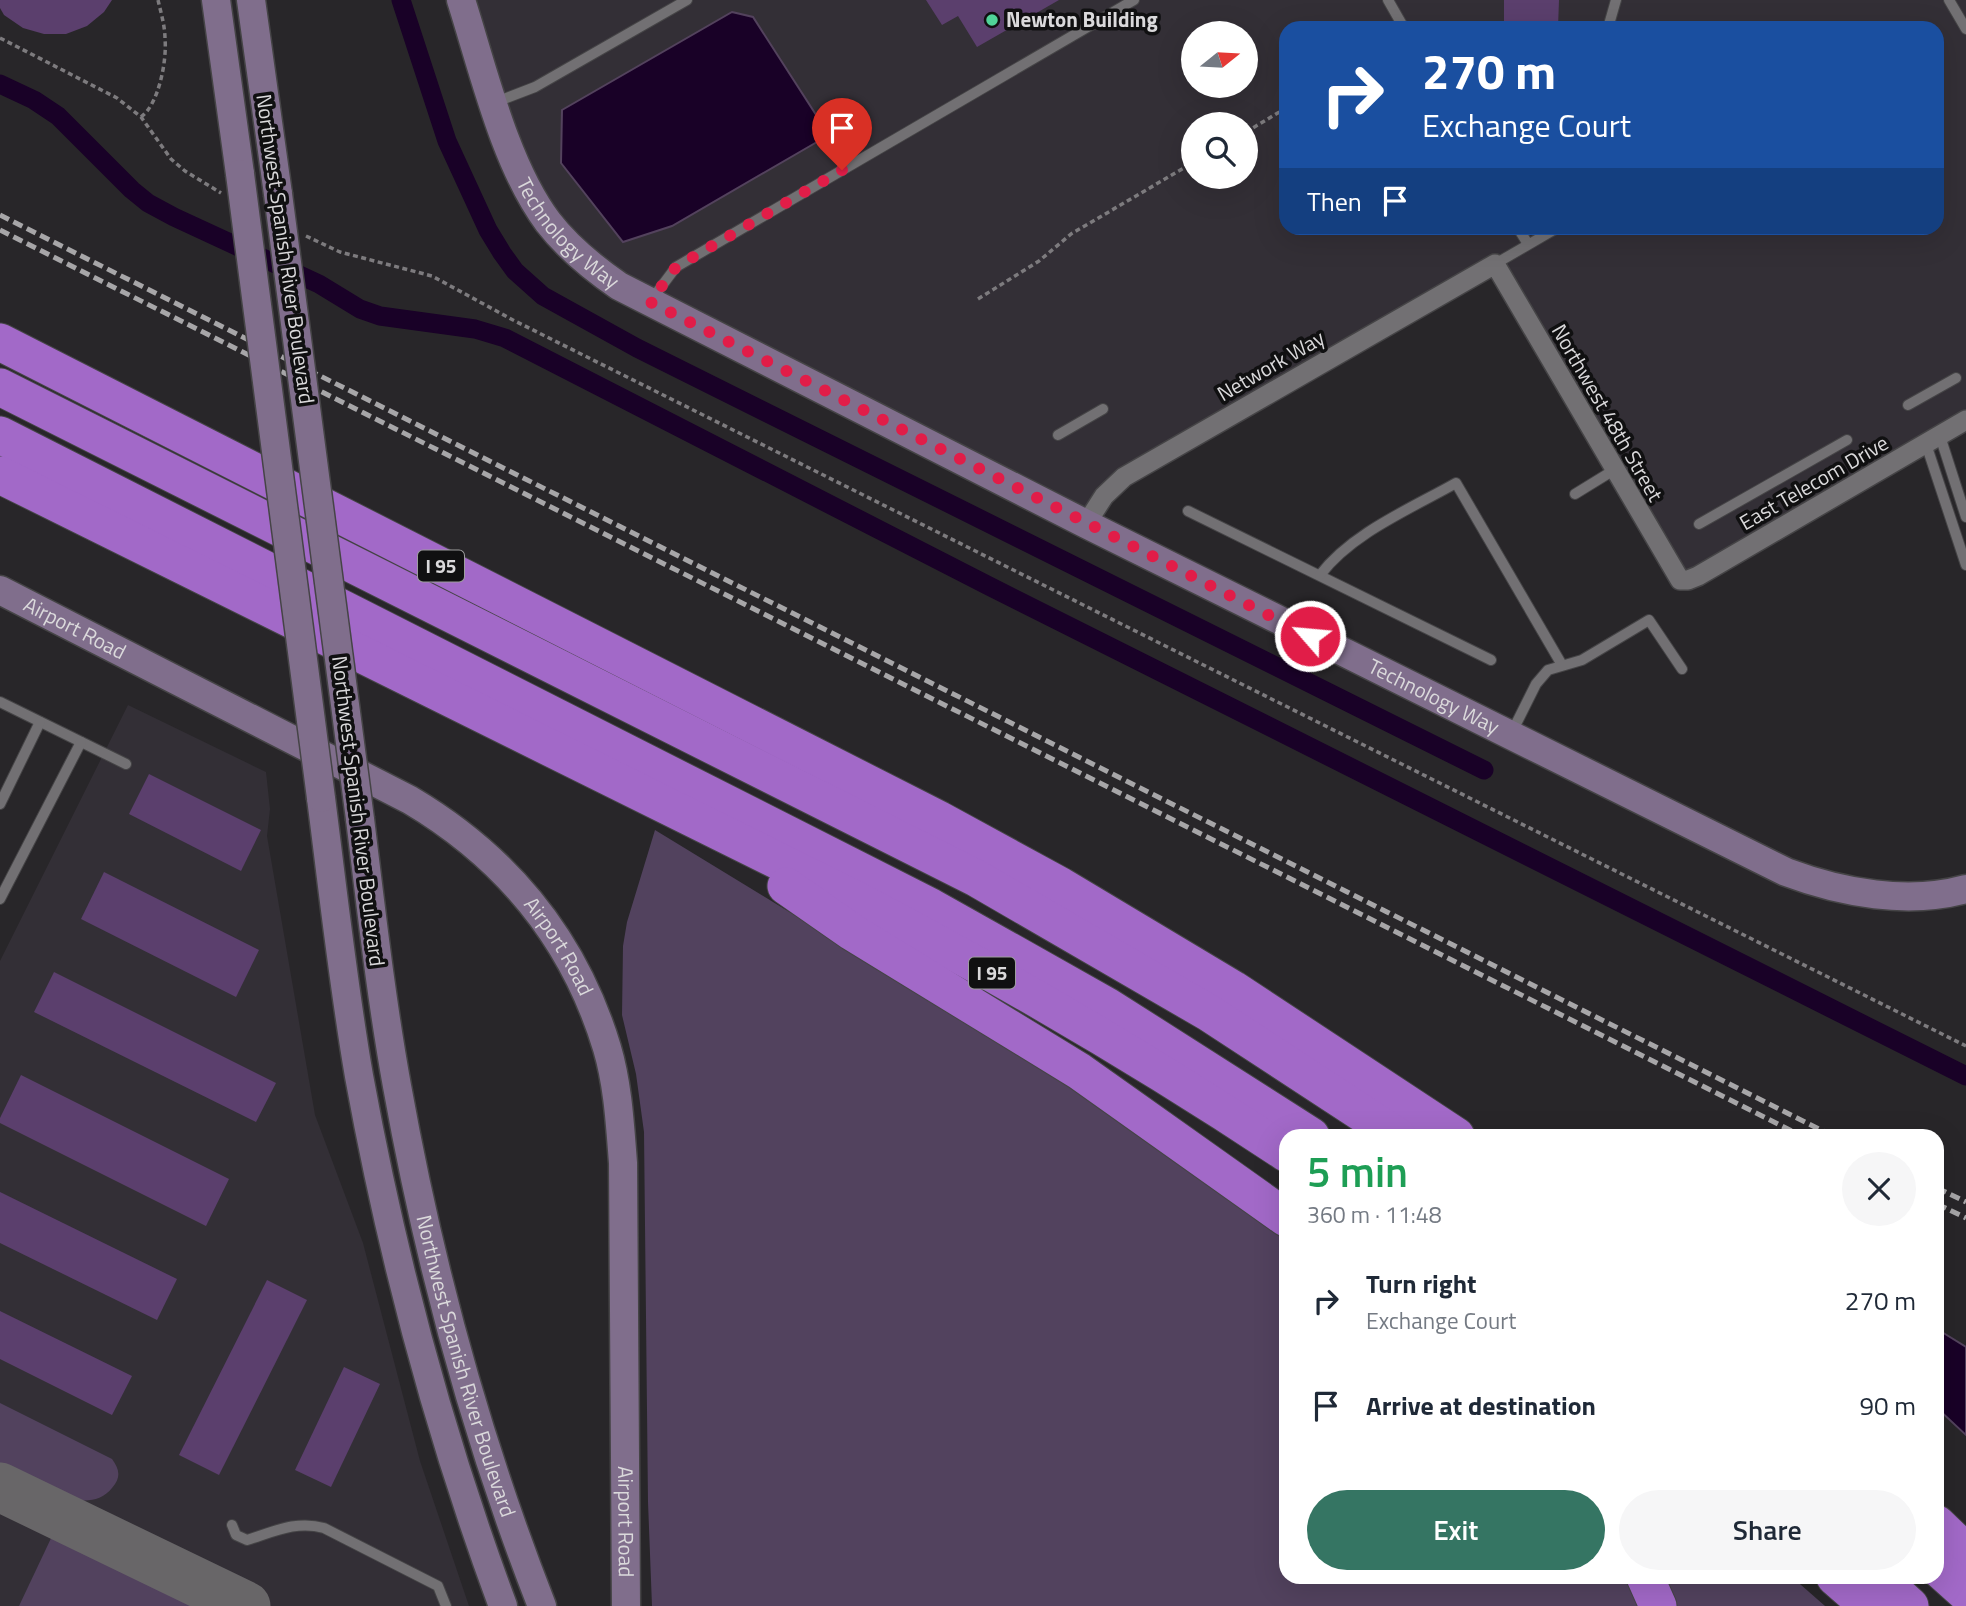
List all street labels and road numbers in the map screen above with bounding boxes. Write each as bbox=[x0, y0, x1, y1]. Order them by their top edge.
street label: Northwest Spanish River Boulevard bbox=[248, 92, 324, 406]
street label: Technology Way bbox=[509, 172, 626, 297]
street label: Northwest 48th Street bbox=[1544, 318, 1672, 508]
street label: Network Way bbox=[1211, 321, 1330, 409]
street label: East Telecom Drive bbox=[1733, 426, 1894, 538]
road number: I 95 bbox=[418, 551, 464, 582]
street label: Airport Road bbox=[18, 588, 132, 667]
street label: Technology Way bbox=[1363, 650, 1505, 742]
street label: Northwest Spanish River Boulevard bbox=[324, 654, 394, 968]
street label: Airport Road bbox=[517, 889, 602, 1001]
road number: I 95 bbox=[969, 958, 1015, 988]
street label: Northwest Spanish River Boulevard bbox=[408, 1212, 525, 1521]
street label: Airport Road bbox=[610, 1466, 643, 1577]

